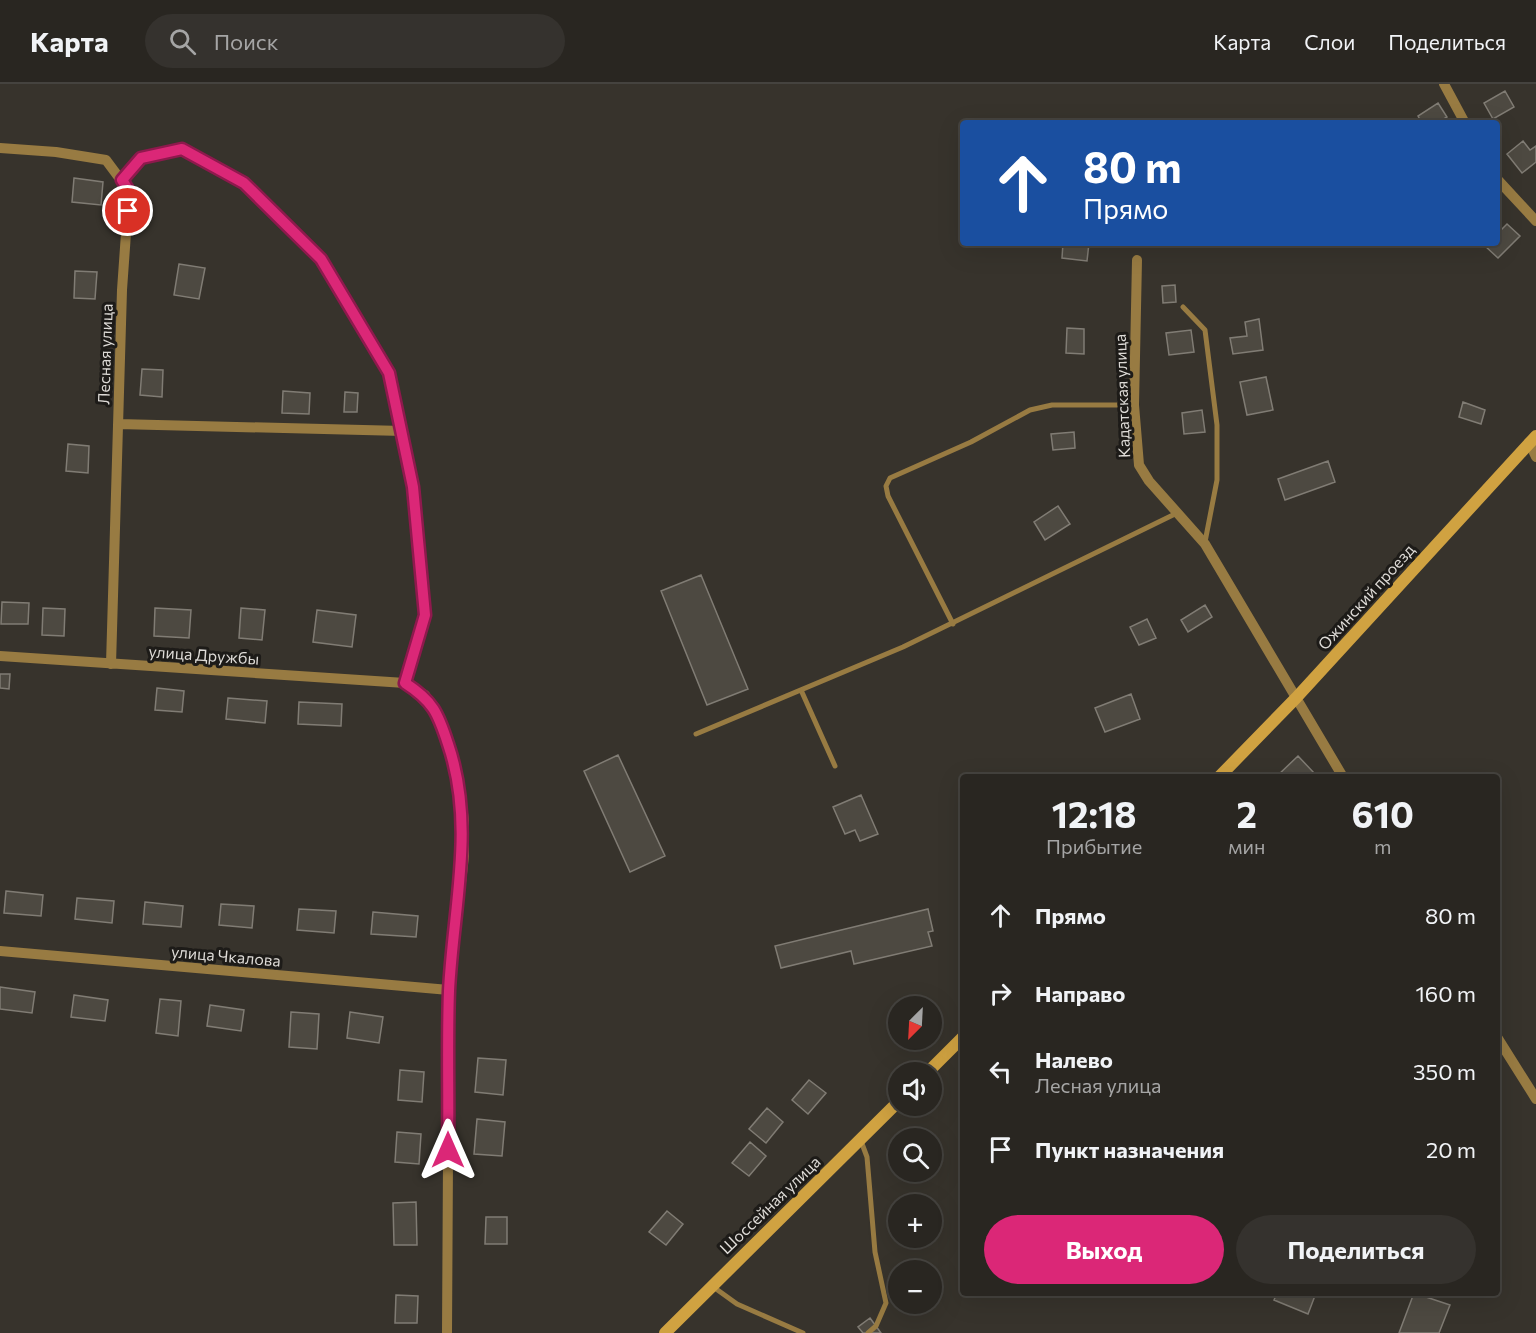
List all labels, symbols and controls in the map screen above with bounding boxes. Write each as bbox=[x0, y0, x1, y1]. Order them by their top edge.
search box bbox=[145, 14, 565, 68]
text: Карта bbox=[30, 24, 109, 58]
icon: search bbox=[166, 25, 199, 58]
text: Поиск bbox=[214, 28, 278, 55]
text: Карта bbox=[1213, 29, 1271, 54]
text: Слои bbox=[1304, 29, 1355, 54]
text: Поделиться bbox=[1388, 29, 1506, 54]
text: 80 m bbox=[1083, 140, 1182, 192]
icon: ahead bbox=[984, 144, 1062, 222]
pin bbox=[102, 185, 153, 236]
text: Прямо bbox=[1083, 192, 1168, 225]
icon: arrive bbox=[111, 194, 144, 227]
street label: Лесная улица bbox=[93, 303, 116, 405]
street label: Кадатская улица bbox=[1110, 334, 1133, 458]
street label: Ожинский проезд bbox=[1313, 539, 1418, 653]
street label: улица Дружбы bbox=[148, 641, 260, 668]
text: 12:18 bbox=[1052, 791, 1137, 835]
text: 2 bbox=[1237, 791, 1257, 835]
text: 610 bbox=[1351, 791, 1414, 835]
text: Прибытие bbox=[1046, 834, 1142, 858]
text: мин bbox=[1228, 834, 1265, 858]
text: m bbox=[1374, 834, 1391, 858]
icon: ahead bbox=[984, 899, 1017, 932]
text: Прямо bbox=[1035, 902, 1106, 929]
text: 80 m bbox=[1425, 902, 1476, 929]
street label: улица Чкалова bbox=[170, 941, 282, 970]
icon: right bbox=[984, 977, 1017, 1010]
text: Направо bbox=[1035, 980, 1125, 1007]
text: 160 m bbox=[1415, 980, 1476, 1007]
north arrow bbox=[888, 996, 942, 1050]
map controls bbox=[888, 996, 942, 1314]
text: Налево bbox=[1035, 1046, 1113, 1073]
icon: left bbox=[984, 1055, 1017, 1088]
text: 350 m bbox=[1413, 1058, 1476, 1085]
button: sound bbox=[888, 1062, 942, 1116]
text: Лесная улица bbox=[1035, 1073, 1161, 1097]
position arrow bbox=[416, 1118, 480, 1182]
button: search bbox=[888, 1128, 942, 1182]
icon: arrive bbox=[984, 1133, 1017, 1166]
text: Пункт назначения bbox=[1035, 1136, 1224, 1163]
text: 20 m bbox=[1426, 1136, 1476, 1163]
street label: Шоссейная улица bbox=[715, 1152, 824, 1257]
button: + bbox=[888, 1194, 942, 1248]
button: Выход bbox=[984, 1215, 1224, 1284]
button: Поделиться bbox=[1236, 1215, 1476, 1284]
button: − bbox=[888, 1260, 942, 1314]

